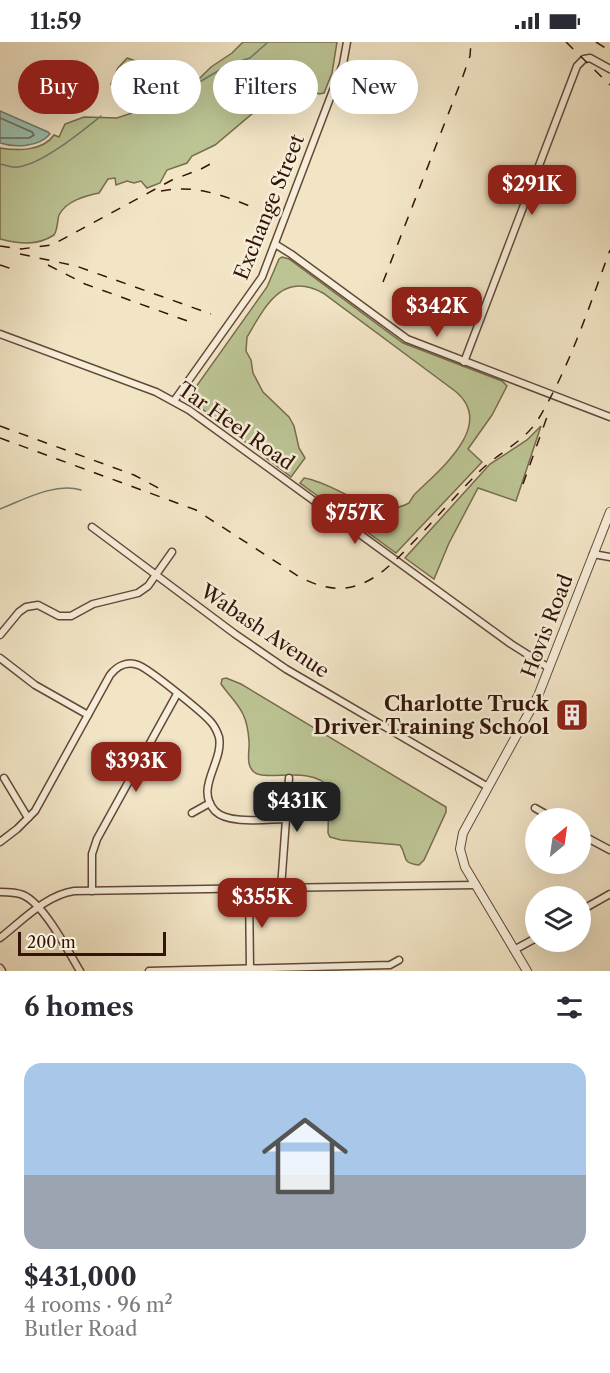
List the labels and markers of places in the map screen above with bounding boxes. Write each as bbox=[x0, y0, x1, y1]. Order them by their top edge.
pin: $291K bbox=[490, 165, 574, 216]
pin: $342K bbox=[395, 287, 479, 338]
pin: $757K bbox=[313, 494, 397, 545]
place label: Charlotte Truck Driver Training School bbox=[313, 692, 550, 739]
building icon: Charlotte Truck Driver Training School bbox=[554, 697, 590, 733]
pin: $393K bbox=[94, 742, 178, 793]
pin: $431K bbox=[255, 782, 339, 833]
pin: $355K bbox=[220, 878, 304, 929]

